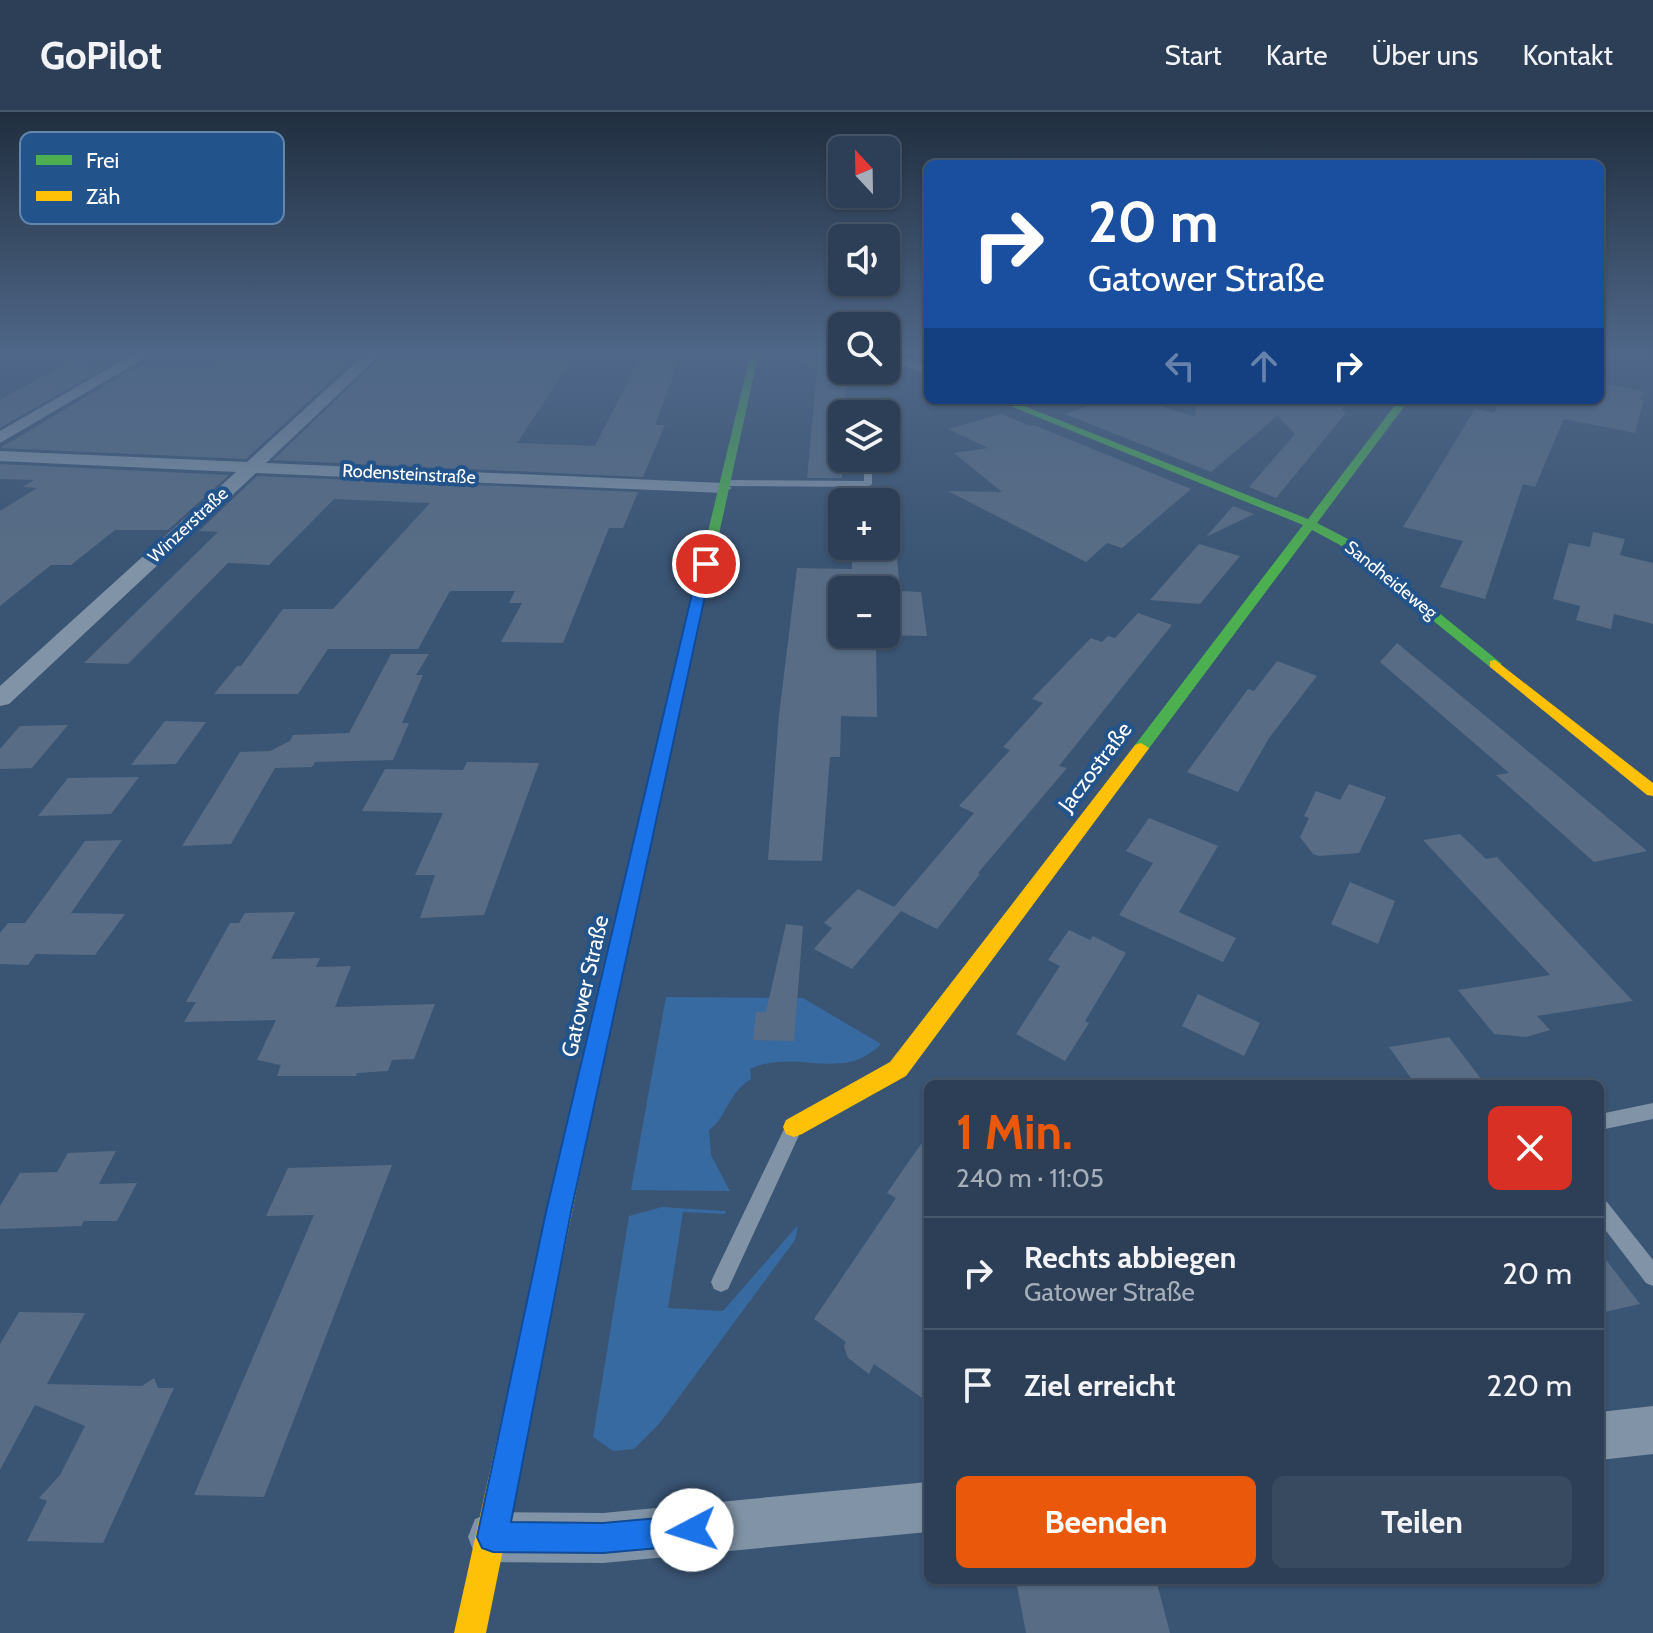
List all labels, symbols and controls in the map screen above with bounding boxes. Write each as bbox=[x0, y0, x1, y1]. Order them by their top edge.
text: GoPilot bbox=[40, 32, 162, 79]
text: Start bbox=[1165, 38, 1222, 72]
text: Karte bbox=[1266, 38, 1328, 72]
text: Über uns bbox=[1372, 38, 1478, 72]
text: Kontakt bbox=[1522, 38, 1613, 72]
legend bbox=[20, 132, 284, 224]
north arrow bbox=[828, 136, 900, 208]
map controls bbox=[828, 136, 900, 648]
text: Frei bbox=[86, 147, 119, 174]
text: Zäh bbox=[86, 183, 120, 210]
text: 20 m bbox=[1088, 188, 1218, 256]
icon: right bbox=[956, 192, 1060, 296]
button: sound bbox=[828, 224, 900, 296]
text: Gatower Straße bbox=[1088, 256, 1325, 300]
button: search bbox=[828, 312, 900, 384]
icon: left bbox=[1158, 344, 1202, 388]
icon: ahead bbox=[1242, 344, 1286, 388]
icon: right bbox=[1326, 344, 1370, 388]
button: layers bbox=[828, 400, 900, 472]
street label: Rodensteinstraße bbox=[342, 460, 476, 488]
street label: Winzerstraße bbox=[143, 482, 233, 568]
button: + bbox=[828, 488, 900, 560]
pin bbox=[672, 530, 740, 598]
street label: Sandheideweg bbox=[1340, 536, 1442, 625]
icon: arrive bbox=[684, 542, 728, 586]
button: − bbox=[828, 576, 900, 648]
street label: Jaczostraße bbox=[1052, 717, 1138, 818]
street label: Gatower Straße bbox=[556, 913, 614, 1059]
text: 1 Min. bbox=[956, 1103, 1073, 1161]
button: close bbox=[1488, 1106, 1572, 1190]
text: 240 m · 11:05 bbox=[956, 1162, 1104, 1194]
text: Rechts abbiegen bbox=[1024, 1239, 1236, 1276]
icon: right bbox=[956, 1251, 1000, 1295]
text: 20 m bbox=[1502, 1255, 1572, 1292]
text: Gatower Straße bbox=[1024, 1276, 1195, 1308]
icon: arrive bbox=[956, 1363, 1000, 1407]
text: Ziel erreicht bbox=[1024, 1367, 1175, 1404]
text: 220 m bbox=[1487, 1367, 1572, 1404]
button: Beenden bbox=[956, 1476, 1256, 1568]
button: Teilen bbox=[1272, 1476, 1572, 1568]
position arrow bbox=[650, 1488, 734, 1572]

